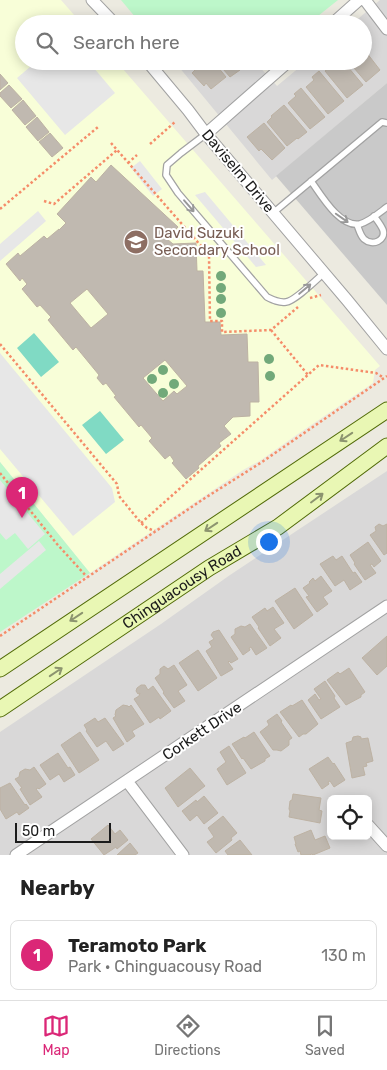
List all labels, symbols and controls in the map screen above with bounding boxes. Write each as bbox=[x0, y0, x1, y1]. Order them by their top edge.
search box bbox=[15, 15, 372, 70]
icon: search bbox=[33, 29, 61, 57]
text: Search here bbox=[73, 31, 180, 54]
street label: Daviselm Drive bbox=[198, 126, 278, 216]
one-way arrow bbox=[183, 199, 194, 212]
one-way arrow bbox=[335, 213, 349, 223]
place label: David Suzuki Secondary School bbox=[154, 224, 280, 259]
school or university icon: David Suzuki Secondary School bbox=[123, 229, 149, 255]
one-way arrow bbox=[298, 284, 311, 295]
one-way arrow bbox=[340, 432, 354, 442]
pin: 1 bbox=[6, 477, 38, 518]
one-way arrow bbox=[310, 492, 323, 503]
one-way arrow bbox=[205, 523, 219, 533]
your location bbox=[256, 529, 282, 555]
street label: Chinguacousy Road bbox=[119, 542, 245, 633]
one-way arrow bbox=[69, 612, 83, 623]
one-way arrow bbox=[49, 667, 63, 677]
street label: Corkett Drive bbox=[159, 698, 245, 764]
map controls bbox=[327, 795, 372, 840]
button: locate bbox=[327, 795, 372, 840]
scale bar bbox=[15, 820, 111, 843]
text: 50 m bbox=[22, 823, 55, 840]
text: Nearby bbox=[20, 875, 95, 900]
text: Teramoto Park bbox=[68, 934, 206, 957]
text: 1 bbox=[33, 946, 41, 965]
text: 130 m bbox=[321, 946, 366, 965]
text: Park · Chinguacousy Road bbox=[68, 957, 262, 976]
tab: Map bbox=[42, 1012, 70, 1059]
tab: Directions bbox=[154, 1012, 221, 1059]
tab: Saved bbox=[305, 1012, 345, 1059]

